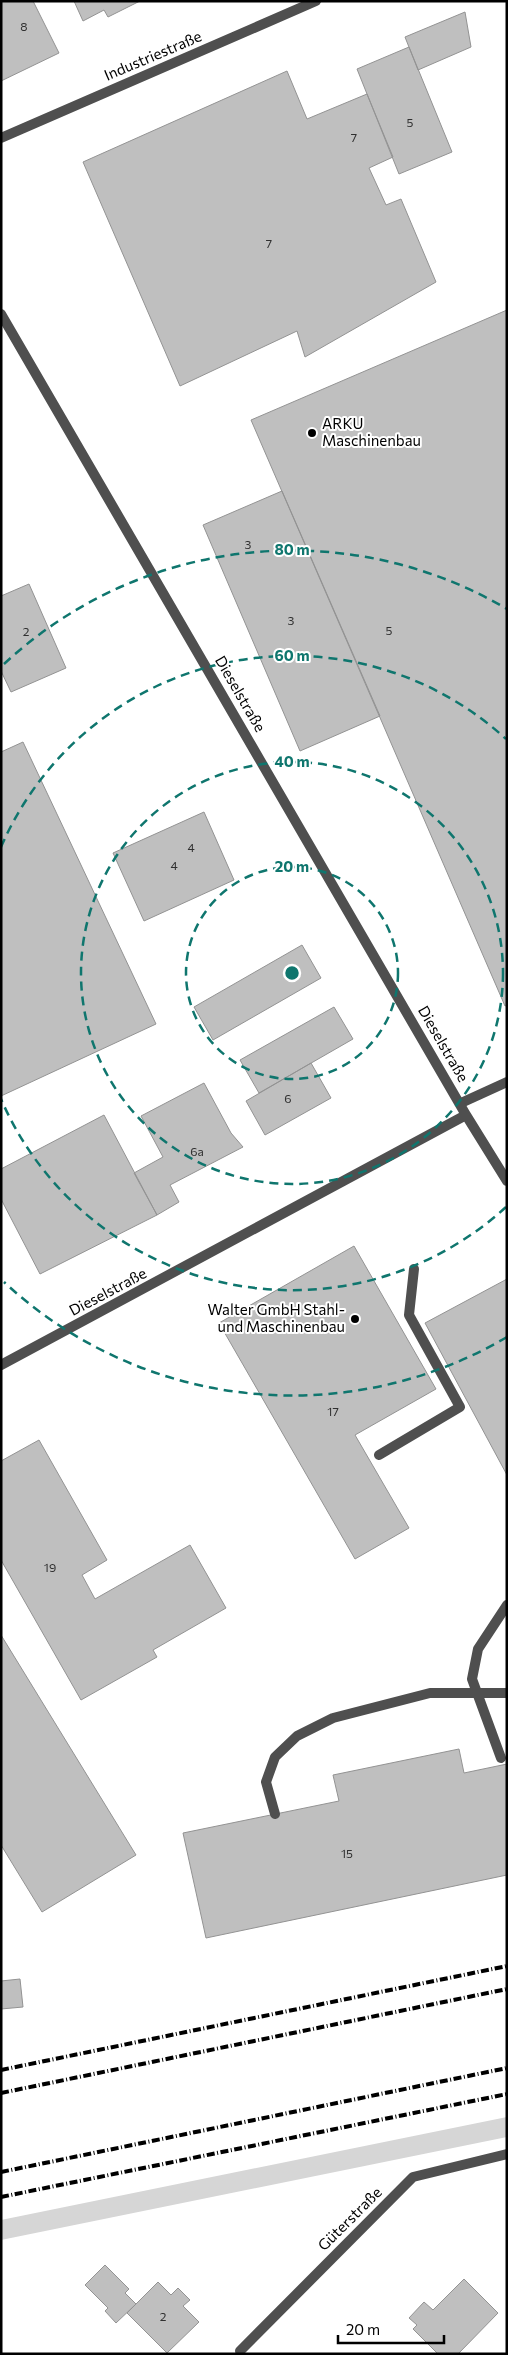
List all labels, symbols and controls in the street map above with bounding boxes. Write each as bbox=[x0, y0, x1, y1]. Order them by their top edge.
house number: 8 bbox=[20, 19, 28, 33]
street label: Industriestraße bbox=[101, 26, 204, 84]
house number: 5 bbox=[407, 115, 414, 129]
house number: 7 bbox=[351, 130, 357, 144]
house number: 7 bbox=[266, 236, 272, 250]
place label: ARKU Maschinenbau bbox=[322, 414, 421, 449]
marker: ARKU Maschinenbau bbox=[306, 427, 318, 439]
house number: 3 bbox=[245, 537, 252, 551]
text: 80 m bbox=[274, 540, 310, 558]
house number: 3 bbox=[288, 613, 295, 627]
house number: 5 bbox=[386, 623, 393, 637]
house number: 2 bbox=[23, 624, 30, 638]
text: 60 m bbox=[274, 646, 310, 664]
street label: Dieselstraße bbox=[212, 652, 270, 735]
text: 40 m bbox=[274, 752, 310, 770]
house number: 4 bbox=[187, 840, 195, 854]
text: 20 m bbox=[275, 857, 309, 875]
house number: 4 bbox=[170, 858, 178, 872]
centre of rings bbox=[283, 964, 301, 982]
street label: Dieselstraße bbox=[415, 1002, 473, 1085]
house number: 6 bbox=[284, 1091, 292, 1105]
house number: 6a bbox=[190, 1144, 204, 1158]
street label: Dieselstraße bbox=[66, 1263, 149, 1319]
place label: Walter GmbH Stahl- und Maschinenbau bbox=[208, 1300, 345, 1335]
marker: Walter GmbH Stahl- und Maschinenbau bbox=[349, 1313, 361, 1325]
house number: 17 bbox=[327, 1404, 339, 1418]
house number: 19 bbox=[44, 1560, 56, 1574]
house number: 15 bbox=[341, 1846, 353, 1860]
street label: Güterstraße bbox=[314, 2183, 385, 2254]
house number: 2 bbox=[160, 2309, 167, 2323]
scale bar bbox=[338, 2312, 444, 2344]
text: 20 m bbox=[346, 2320, 380, 2338]

